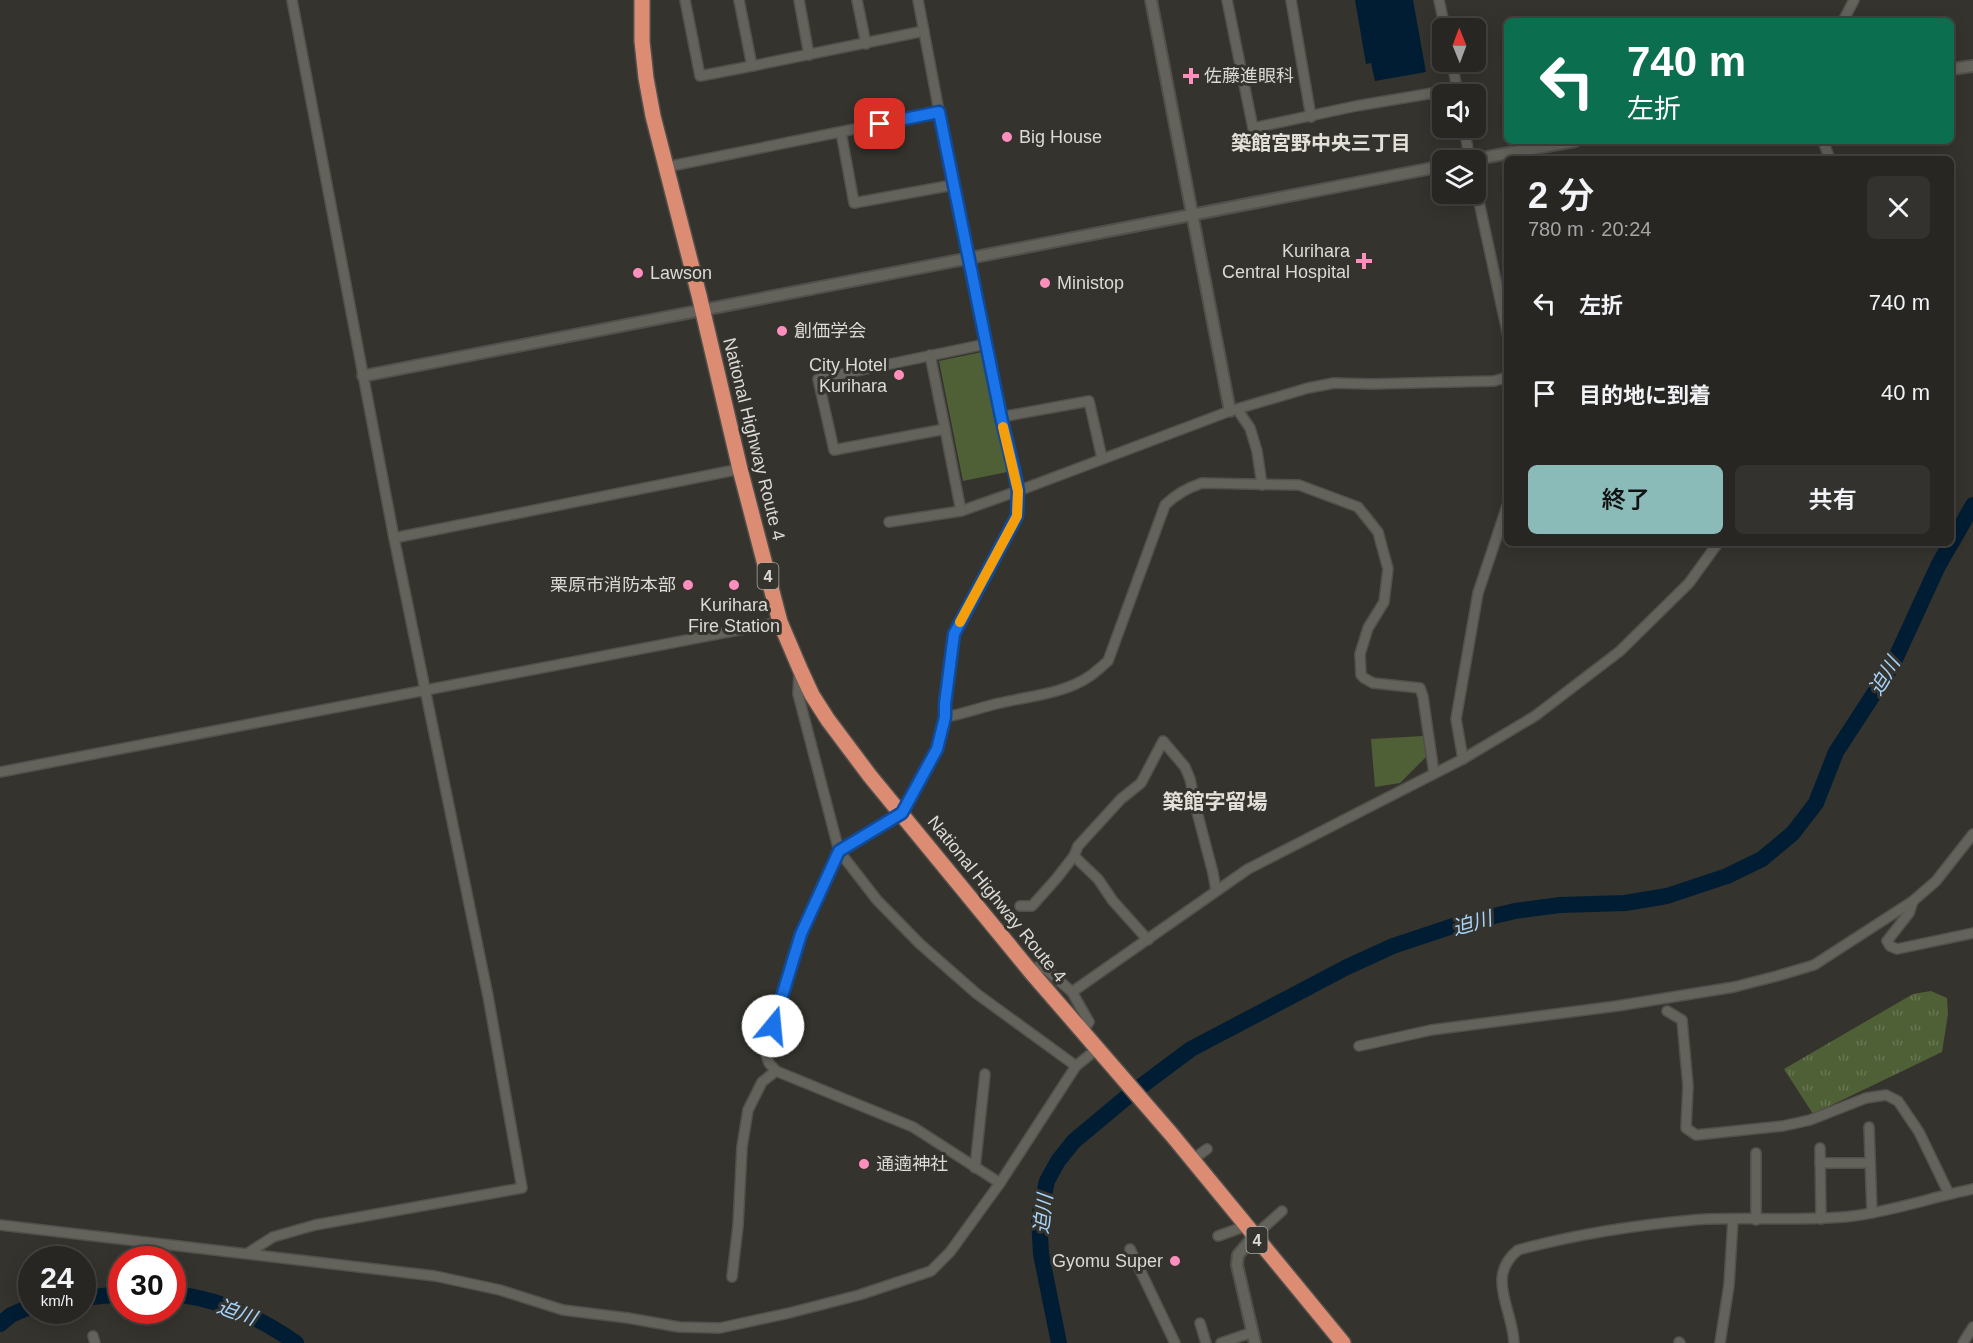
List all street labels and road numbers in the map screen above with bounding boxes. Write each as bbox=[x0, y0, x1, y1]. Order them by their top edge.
street label: National Highway Route 4 bbox=[719, 336, 789, 542]
road number: 4 bbox=[758, 563, 778, 589]
street label: National Highway Route 4 bbox=[924, 812, 1070, 986]
road number: 4 bbox=[1246, 1227, 1268, 1253]

